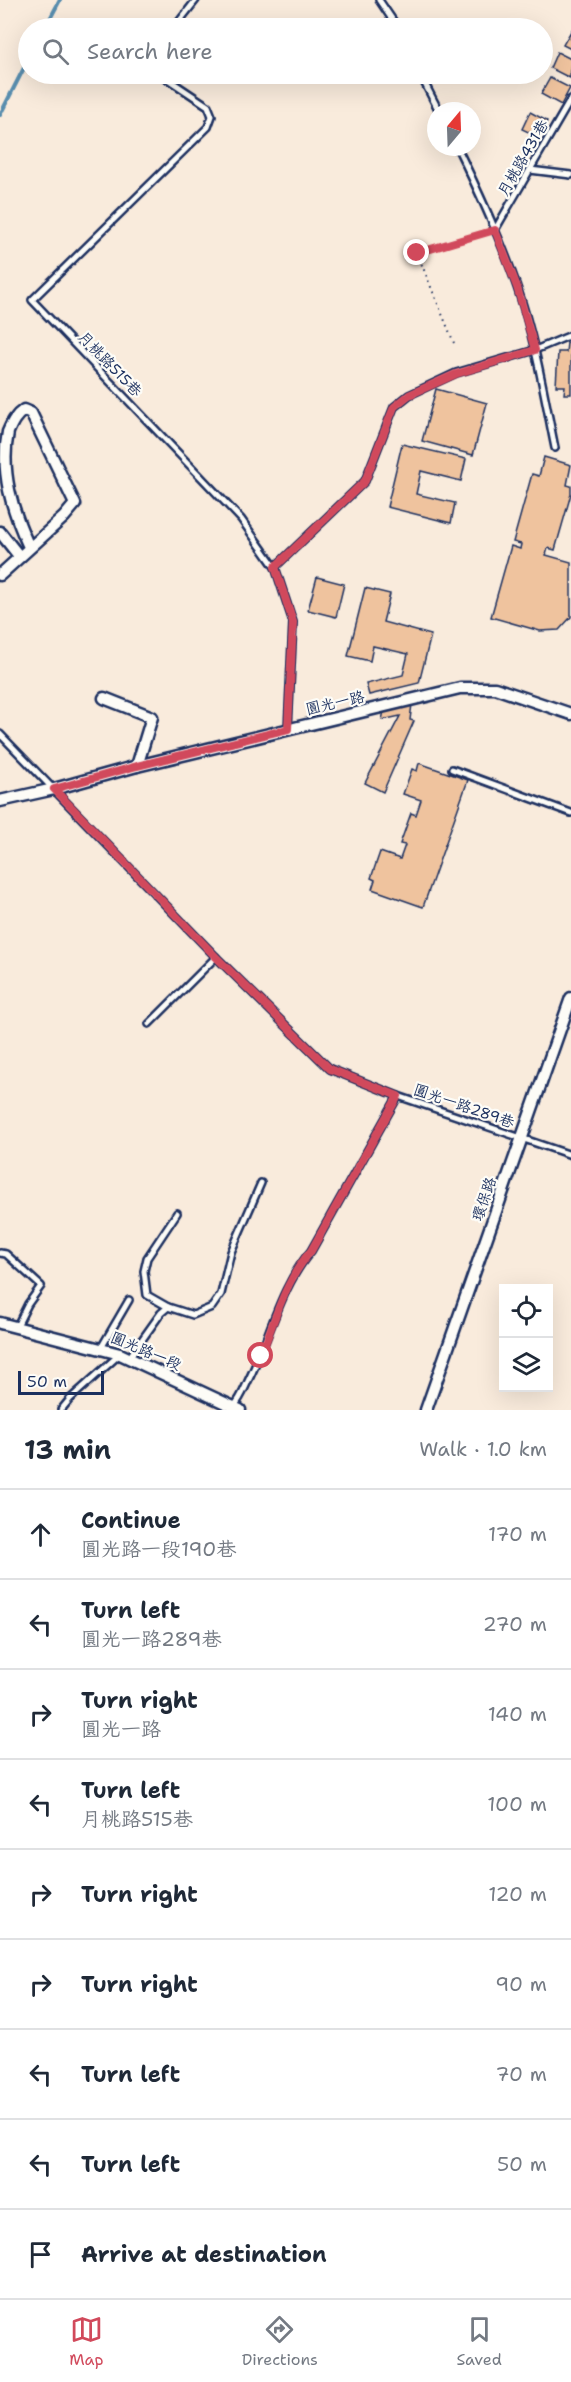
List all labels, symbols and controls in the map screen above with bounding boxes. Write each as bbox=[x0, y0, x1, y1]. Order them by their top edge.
search box bbox=[18, 18, 553, 84]
icon: search bbox=[39, 35, 72, 68]
text: Search here bbox=[87, 37, 213, 66]
north arrow bbox=[427, 102, 481, 156]
street label: 月桃路431巷 bbox=[493, 116, 553, 200]
route end bbox=[403, 239, 429, 265]
street label: 月桃路515巷 bbox=[74, 327, 146, 401]
street label: 圓光一路 bbox=[304, 687, 366, 719]
street label: 圓光一路289巷 bbox=[411, 1079, 517, 1133]
street label: 環保路 bbox=[467, 1174, 501, 1224]
map controls bbox=[499, 1284, 553, 1392]
button: locate bbox=[499, 1284, 553, 1338]
street label: 圓光路一段 bbox=[108, 1327, 184, 1375]
button: layers bbox=[499, 1338, 553, 1392]
route start bbox=[247, 1342, 273, 1368]
scale bar bbox=[18, 1368, 104, 1396]
text: 50 m bbox=[27, 1371, 67, 1392]
text: 13 min bbox=[24, 1432, 111, 1467]
text: Walk · 1.0 km bbox=[419, 1436, 547, 1462]
text: Continue bbox=[81, 1506, 181, 1535]
icon: ahead bbox=[24, 1518, 57, 1551]
text: 170 m bbox=[488, 1521, 547, 1547]
text: 圓光路一段190巷 bbox=[81, 1536, 236, 1562]
text: Turn left bbox=[81, 1596, 180, 1625]
icon: left bbox=[24, 1608, 57, 1641]
text: 270 m bbox=[483, 1611, 547, 1637]
text: 圓光一路289巷 bbox=[81, 1626, 221, 1652]
text: Turn right bbox=[81, 1686, 198, 1715]
icon: right bbox=[24, 1698, 57, 1731]
text: 140 m bbox=[488, 1701, 547, 1727]
text: 圓光一路 bbox=[81, 1716, 161, 1742]
text: Turn left bbox=[81, 1776, 180, 1805]
icon: left bbox=[24, 1788, 57, 1821]
text: 100 m bbox=[487, 1791, 547, 1817]
text: 月桃路515巷 bbox=[81, 1806, 193, 1832]
icon: right bbox=[24, 1878, 57, 1911]
text: Turn right bbox=[81, 1880, 198, 1909]
text: 120 m bbox=[488, 1881, 547, 1907]
icon: right bbox=[24, 1968, 57, 2001]
text: Turn right bbox=[81, 1970, 198, 1999]
text: 90 m bbox=[495, 1971, 547, 1997]
icon: left bbox=[24, 2058, 57, 2091]
text: Turn left bbox=[81, 2060, 180, 2089]
text: 70 m bbox=[495, 2061, 547, 2087]
icon: left bbox=[24, 2148, 57, 2181]
text: Turn left bbox=[81, 2150, 180, 2179]
text: 50 m bbox=[497, 2151, 547, 2177]
icon: arrive bbox=[24, 2238, 57, 2271]
text: Arrive at destination bbox=[81, 2240, 327, 2269]
tab: Map bbox=[69, 2313, 103, 2370]
tab: Directions bbox=[242, 2313, 318, 2370]
tab: Saved bbox=[456, 2313, 502, 2370]

